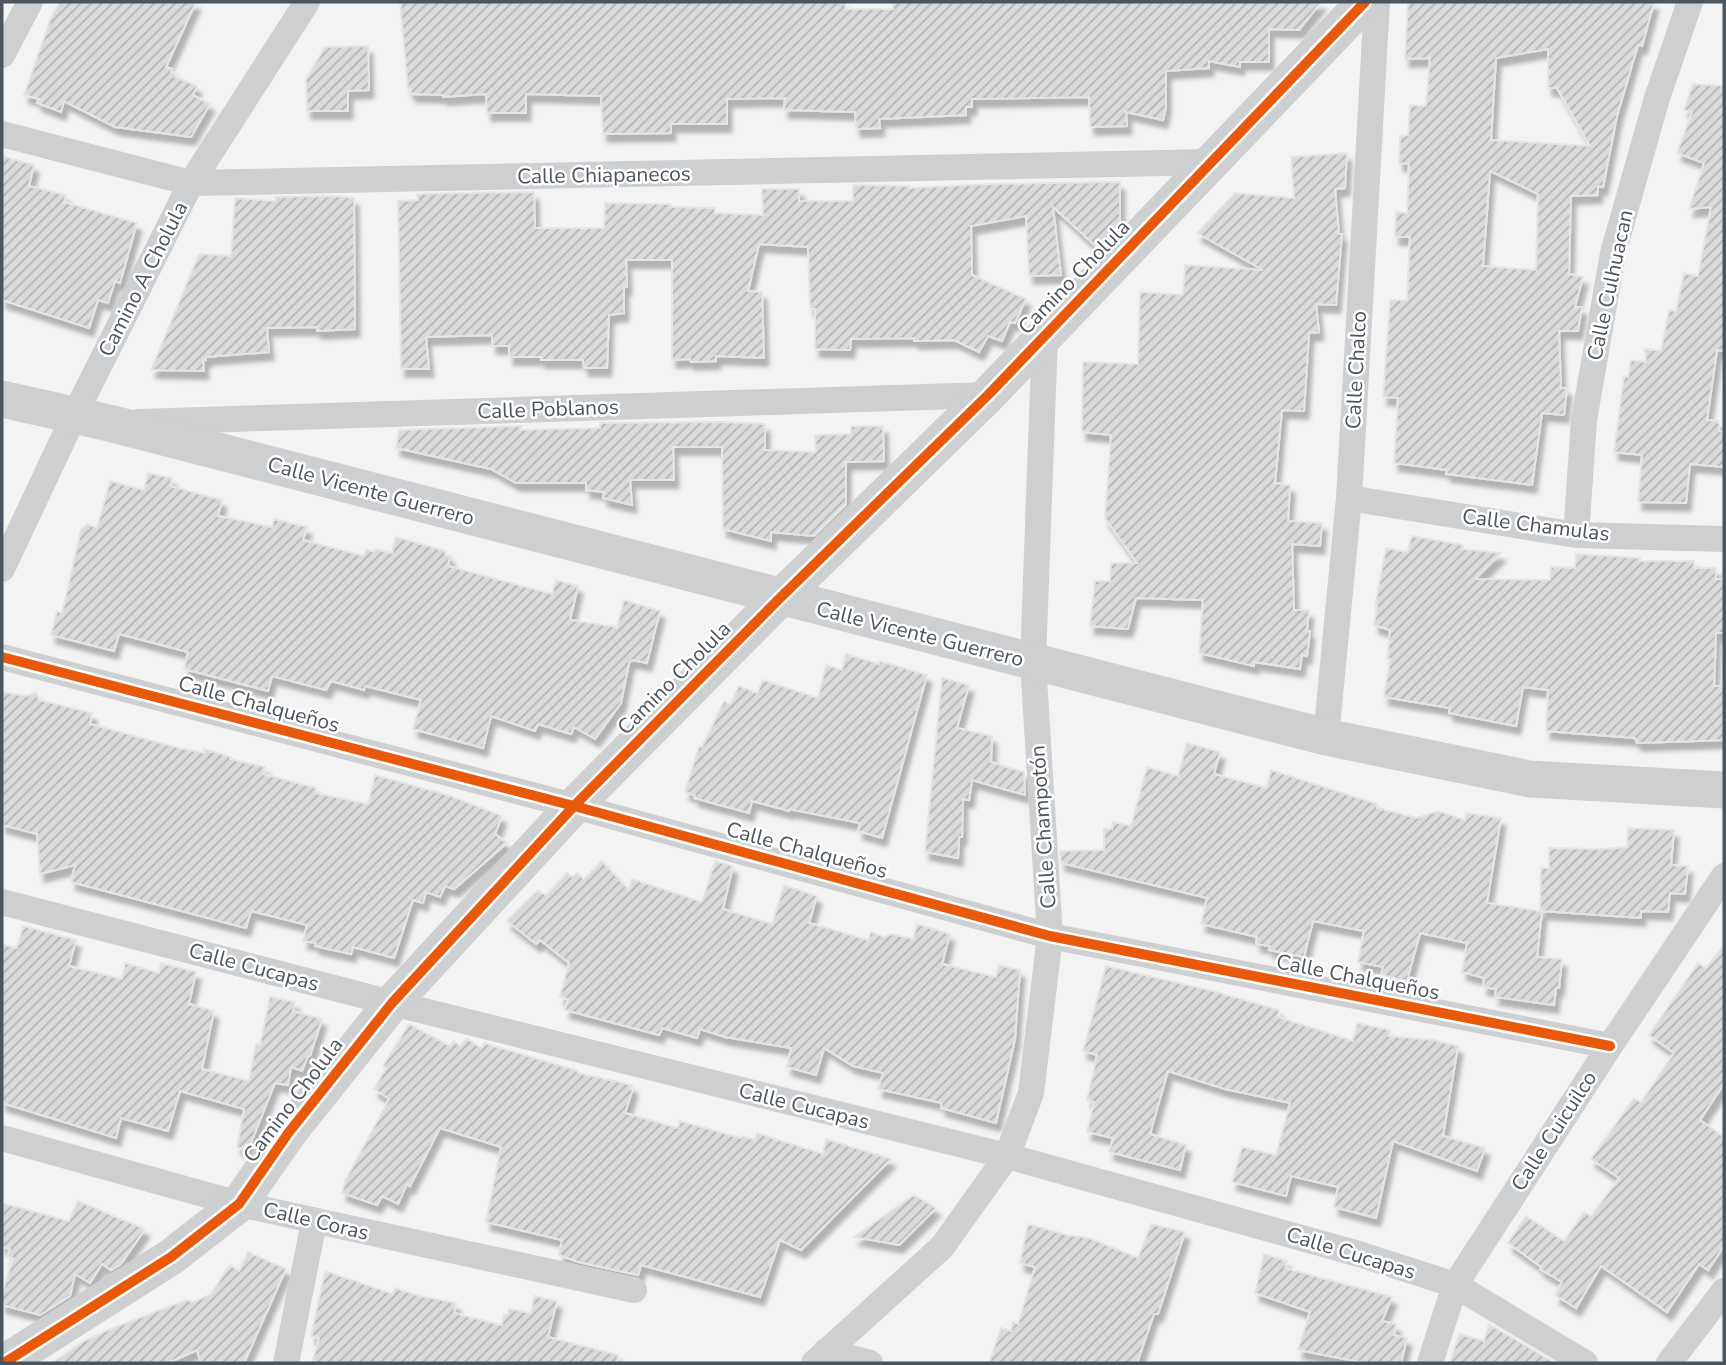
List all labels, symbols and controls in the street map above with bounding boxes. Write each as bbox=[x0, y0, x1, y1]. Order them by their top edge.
street label: Calle Chiapanecos bbox=[517, 159, 691, 191]
street label: Camino A Cholula bbox=[92, 197, 194, 361]
street label: Calle Culhuacan bbox=[1580, 207, 1640, 363]
street label: Camino Cholula bbox=[1012, 213, 1136, 341]
street label: Calle Chalco bbox=[1339, 310, 1373, 430]
street label: Calle Poblanos bbox=[477, 393, 619, 425]
street label: Calle Vicente Guerrero bbox=[265, 450, 477, 532]
street label: Calle Chamulas bbox=[1461, 502, 1611, 548]
street label: Calle Vicente Guerrero bbox=[813, 595, 1027, 673]
street label: Camino Cholula bbox=[611, 615, 737, 741]
street label: Calle Chalqueños bbox=[175, 669, 343, 739]
street label: Calle Champotón bbox=[1023, 744, 1063, 910]
street label: Calle Chalqueños bbox=[723, 815, 891, 885]
street label: Calle Cucapas bbox=[186, 936, 322, 998]
street label: Calle Chalqueños bbox=[1274, 947, 1442, 1007]
street label: Camino Cholula bbox=[237, 1032, 349, 1168]
street label: Calle Cuicuilco bbox=[1505, 1065, 1603, 1197]
street label: Calle Cucapas bbox=[736, 1076, 872, 1136]
street label: Calle Coras bbox=[260, 1195, 372, 1247]
street label: Calle Cucapas bbox=[1283, 1220, 1419, 1286]

